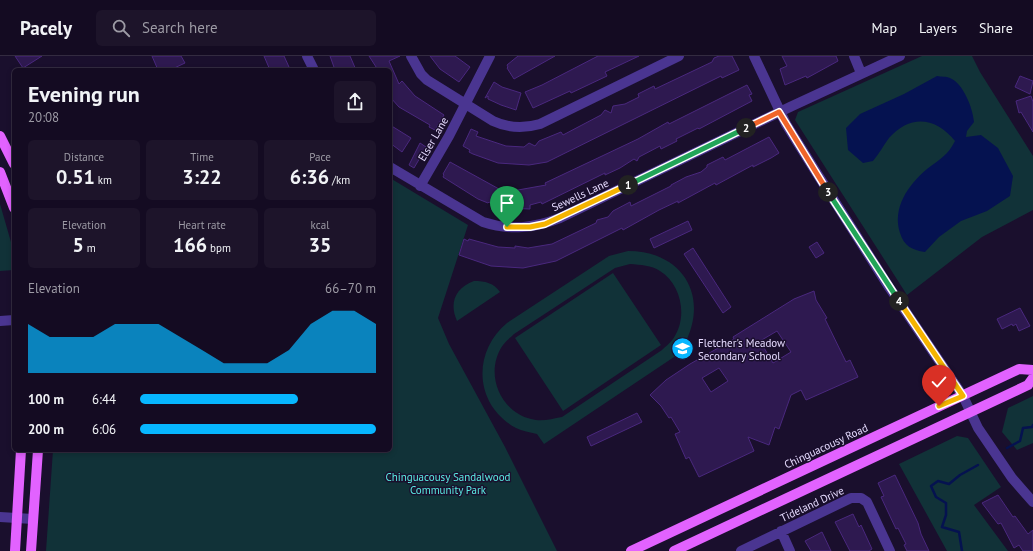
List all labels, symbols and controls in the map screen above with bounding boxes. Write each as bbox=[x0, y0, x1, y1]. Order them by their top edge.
search box bbox=[96, 10, 376, 46]
text: Pacely bbox=[20, 16, 72, 40]
icon: search bbox=[110, 17, 132, 39]
text: Search here bbox=[142, 18, 218, 37]
text: Map bbox=[871, 19, 897, 37]
text: Layers bbox=[919, 19, 957, 37]
text: Share bbox=[979, 19, 1013, 37]
text: Evening run bbox=[28, 80, 140, 108]
button: share bbox=[334, 81, 376, 123]
text: 20:08 bbox=[28, 109, 59, 126]
street label: Elser Lane bbox=[415, 114, 451, 164]
pin: 2 bbox=[736, 118, 756, 138]
text: 2 bbox=[743, 121, 749, 135]
text: Distance bbox=[64, 150, 104, 164]
text: Time bbox=[190, 150, 214, 164]
text: Pace bbox=[309, 150, 331, 164]
text: 0.51 bbox=[56, 164, 95, 190]
text: 3:22 bbox=[182, 164, 222, 190]
text: 6:36 bbox=[290, 164, 329, 190]
text: km bbox=[95, 173, 112, 187]
text: /km bbox=[329, 173, 350, 187]
pin: 1 bbox=[618, 175, 638, 195]
street label: Sewells Lane bbox=[549, 176, 611, 214]
text: 1 bbox=[625, 178, 631, 192]
pin: 3 bbox=[818, 182, 838, 202]
text: 3 bbox=[825, 185, 831, 199]
pin bbox=[490, 186, 524, 227]
icon: arrive bbox=[496, 192, 518, 214]
text: Elevation bbox=[62, 218, 106, 232]
text: Heart rate bbox=[178, 218, 226, 232]
text: kcal bbox=[311, 218, 329, 232]
text: 5 bbox=[72, 232, 84, 258]
text: 166 bbox=[173, 232, 207, 258]
text: 35 bbox=[309, 232, 331, 258]
text: m bbox=[84, 241, 96, 255]
text: bpm bbox=[207, 241, 231, 255]
text: Elevation bbox=[28, 280, 80, 297]
text: 66–70 m bbox=[325, 280, 376, 297]
pin: 4 bbox=[889, 291, 909, 311]
text: 4 bbox=[896, 294, 902, 308]
school or university icon: Fletcher's Meadow Secondary School bbox=[670, 336, 696, 362]
place label: Fletcher's Meadow Secondary School bbox=[698, 336, 785, 363]
pin bbox=[922, 365, 956, 406]
icon: check bbox=[928, 371, 950, 393]
text: 100 m bbox=[28, 391, 64, 408]
text: 6:44 bbox=[92, 391, 116, 408]
street label: Chinguacousy Road bbox=[782, 420, 870, 472]
text: 200 m bbox=[28, 421, 64, 438]
text: 6:06 bbox=[92, 421, 116, 438]
park label: Chinguacousy Sandalwood Community Park bbox=[386, 470, 511, 497]
street label: Tideland Drive bbox=[778, 483, 846, 525]

